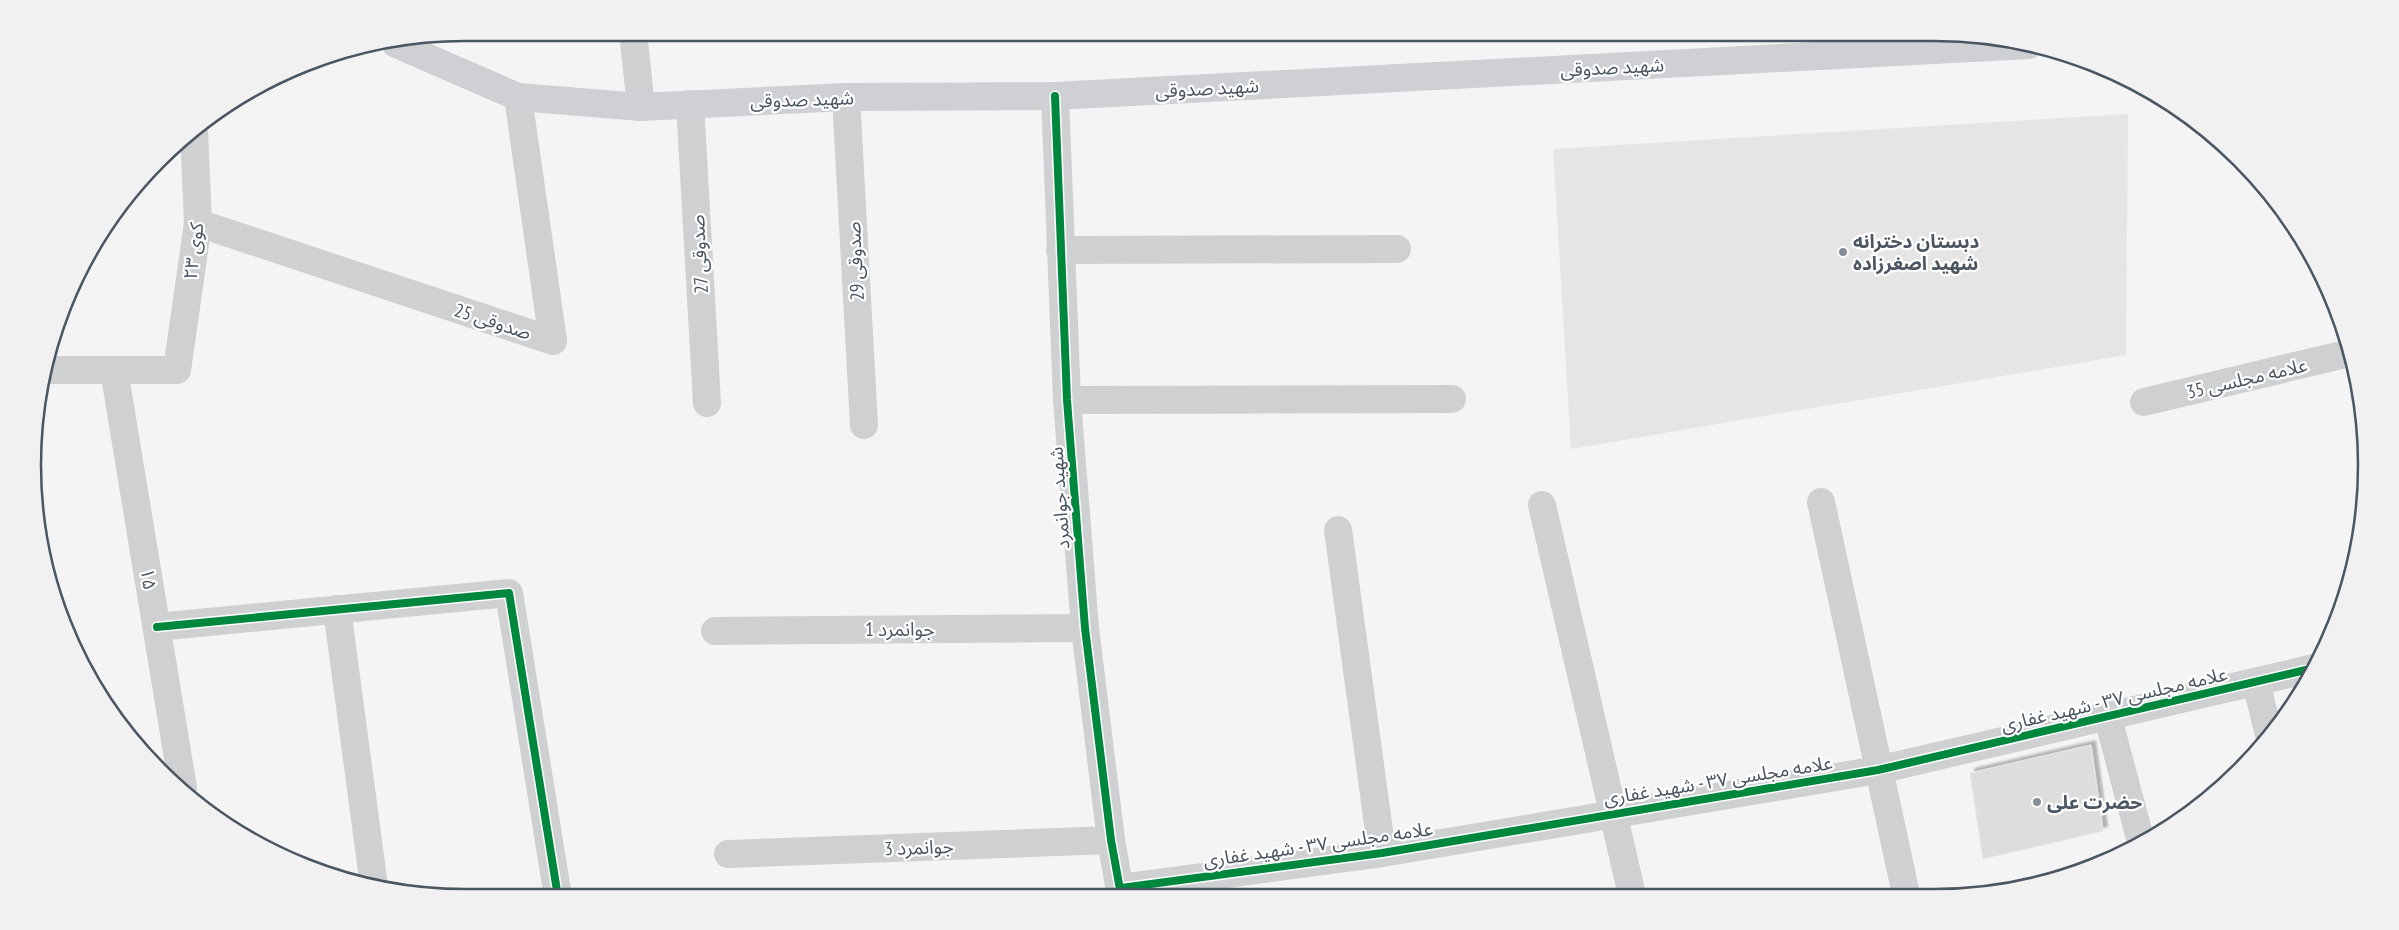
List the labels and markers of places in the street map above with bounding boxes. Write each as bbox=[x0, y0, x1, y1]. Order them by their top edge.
place label: دبستان دخترانه شهید اصغرزاده bbox=[1853, 229, 1980, 275]
marker: دبستان دخترانه شهید اصغرزاده bbox=[1837, 246, 1849, 258]
place label: حضرت علی bbox=[2047, 790, 2142, 814]
marker: حضرت علی bbox=[2031, 796, 2043, 808]

